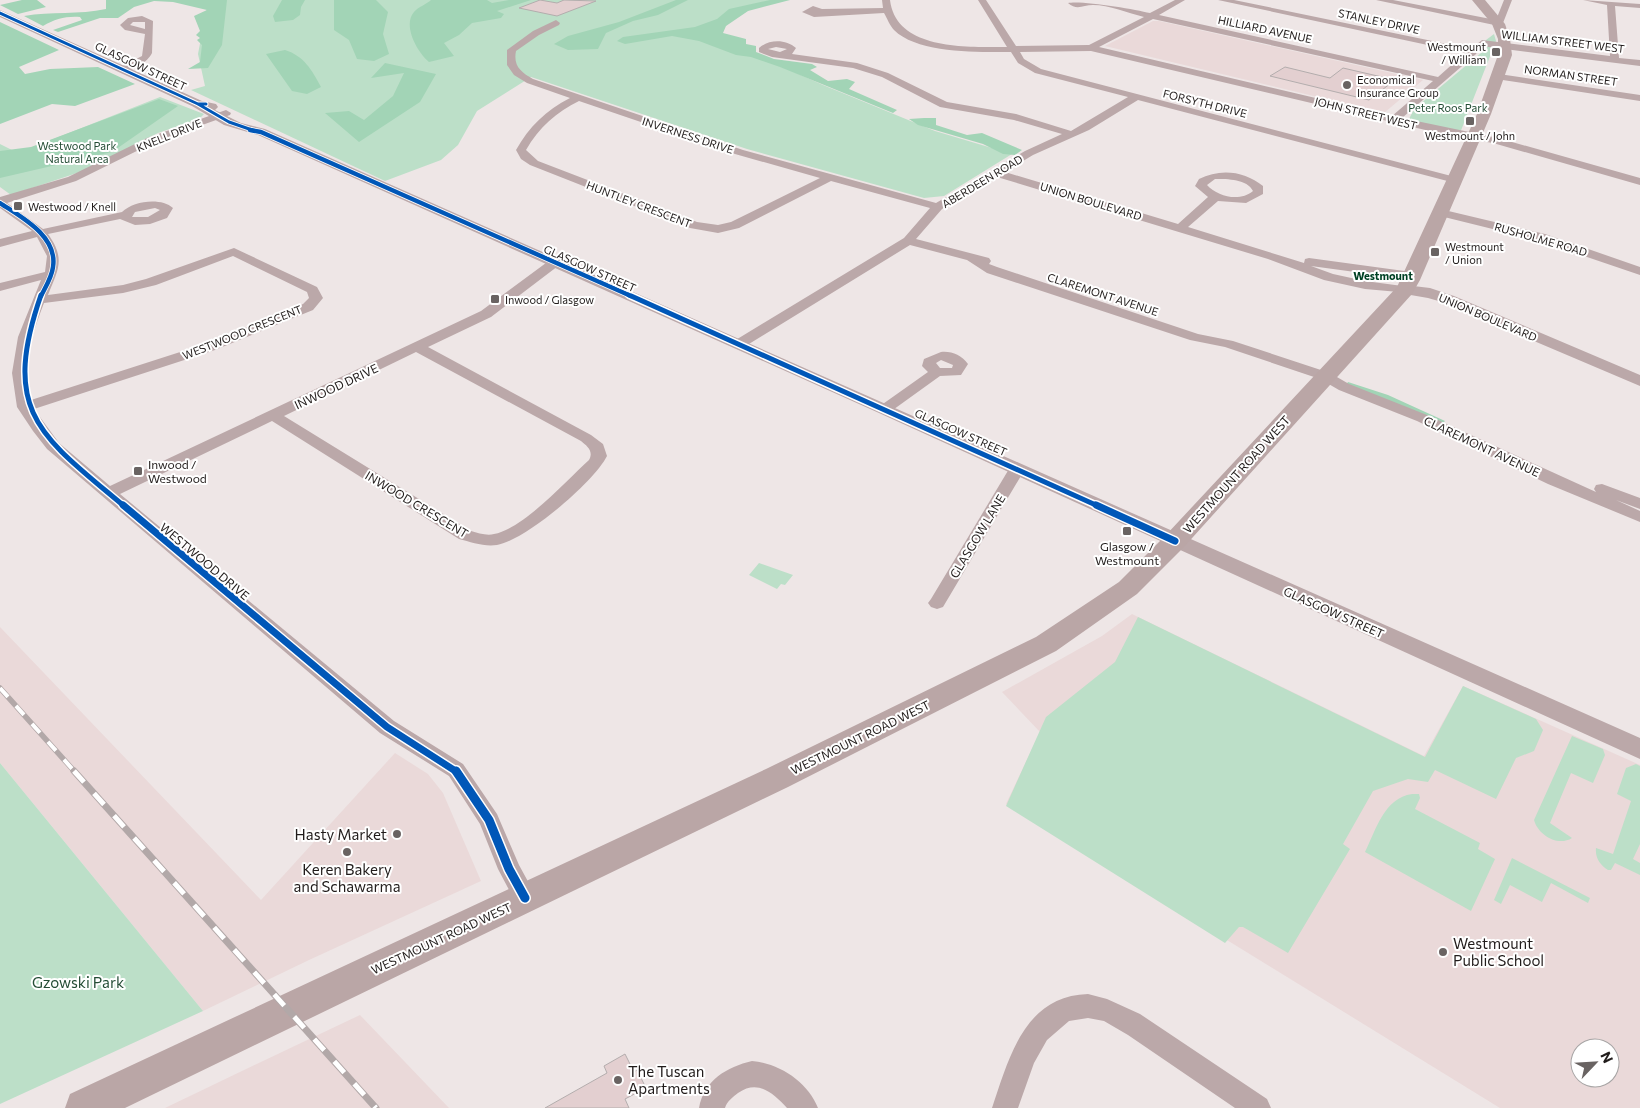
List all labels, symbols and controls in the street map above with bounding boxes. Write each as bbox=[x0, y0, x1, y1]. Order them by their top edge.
street label: STANLEY DRIVE bbox=[1337, 6, 1421, 36]
street label: HILLIARD AVENUE bbox=[1217, 13, 1313, 45]
street label: WILLIAM STREET WEST bbox=[1501, 27, 1625, 55]
street label: GLASGOW STREET bbox=[93, 39, 189, 93]
place label: Westmount / William bbox=[1427, 40, 1486, 66]
marker: Westmount / William bbox=[1490, 46, 1502, 58]
street label: NORMAN STREET bbox=[1524, 62, 1618, 88]
place label: Economical Insurance Group bbox=[1357, 73, 1439, 99]
marker: Economical Insurance Group bbox=[1341, 79, 1353, 91]
street label: FORSYTH DRIVE bbox=[1162, 86, 1248, 120]
street label: JOHN STREET WEST bbox=[1313, 94, 1418, 133]
park label: Peter Roos Park bbox=[1408, 101, 1488, 114]
street label: INVERNESS DRIVE bbox=[641, 114, 735, 156]
marker: Westmount / John bbox=[1464, 115, 1476, 127]
street label: KNELL DRIVE bbox=[134, 116, 204, 154]
place label: Westmount / John bbox=[1425, 129, 1515, 143]
park label: Westwood Park Natural Area bbox=[38, 139, 117, 165]
street label: ABERDEEN ROAD bbox=[939, 152, 1025, 210]
street label: HUNTLEY CRESCENT bbox=[585, 178, 693, 230]
street label: UNION BOULEVARD bbox=[1039, 179, 1143, 223]
marker: Westwood / Knell bbox=[12, 200, 24, 212]
place label: Westwood / Knell bbox=[28, 200, 116, 213]
street label: RUSHOLME ROAD bbox=[1493, 220, 1589, 258]
place label: Westmount / Union bbox=[1445, 240, 1504, 266]
street label: GLASGOW STREET bbox=[542, 242, 638, 294]
marker: Westmount / Union bbox=[1429, 246, 1441, 258]
district label: Westmount bbox=[1353, 269, 1413, 282]
street label: CLAREMONT AVENUE bbox=[1046, 270, 1160, 318]
street label: UNION BOULEVARD bbox=[1437, 290, 1539, 344]
marker: Inwood / Glasgow bbox=[489, 293, 501, 305]
place label: Inwood / Glasgow bbox=[505, 293, 594, 306]
street label: WESTWOOD CRESCENT bbox=[180, 302, 304, 362]
street label: INWOOD DRIVE bbox=[292, 360, 380, 412]
street label: GLASGOW STREET bbox=[913, 406, 1009, 458]
street label: WESTMOUNT ROAD WEST bbox=[1180, 412, 1293, 536]
street label: CLAREMONT AVENUE bbox=[1422, 413, 1542, 479]
place label: Inwood / Westwood bbox=[148, 457, 207, 485]
marker: Inwood / Westwood bbox=[132, 465, 144, 477]
street label: INWOOD CRESCENT bbox=[363, 468, 471, 540]
street label: GLASGOW LANE bbox=[946, 492, 1008, 580]
street label: WESTWOOD DRIVE bbox=[158, 520, 252, 602]
marker: Glasgow / Westmount bbox=[1121, 525, 1133, 537]
place label: Glasgow / Westmount bbox=[1095, 539, 1159, 567]
street label: GLASGOW STREET bbox=[1282, 584, 1387, 641]
street label: WESTMOUNT ROAD WEST bbox=[788, 697, 932, 777]
place label: Hasty Market bbox=[295, 825, 387, 843]
marker: Hasty Market bbox=[391, 828, 403, 840]
marker: Keren Bakery and Schawarma bbox=[341, 846, 353, 858]
place label: Keren Bakery and Schawarma bbox=[293, 860, 401, 895]
street label: WESTMOUNT ROAD WEST bbox=[369, 899, 514, 977]
place label: Westmount Public School bbox=[1453, 934, 1544, 969]
marker: Westmount Public School bbox=[1437, 946, 1449, 958]
park label: Gzowski Park bbox=[32, 973, 124, 991]
north arrow bbox=[1570, 1038, 1620, 1088]
text: N bbox=[1597, 1049, 1617, 1066]
place label: The Tuscan Apartments bbox=[628, 1062, 710, 1097]
marker: The Tuscan Apartments bbox=[612, 1074, 624, 1086]

